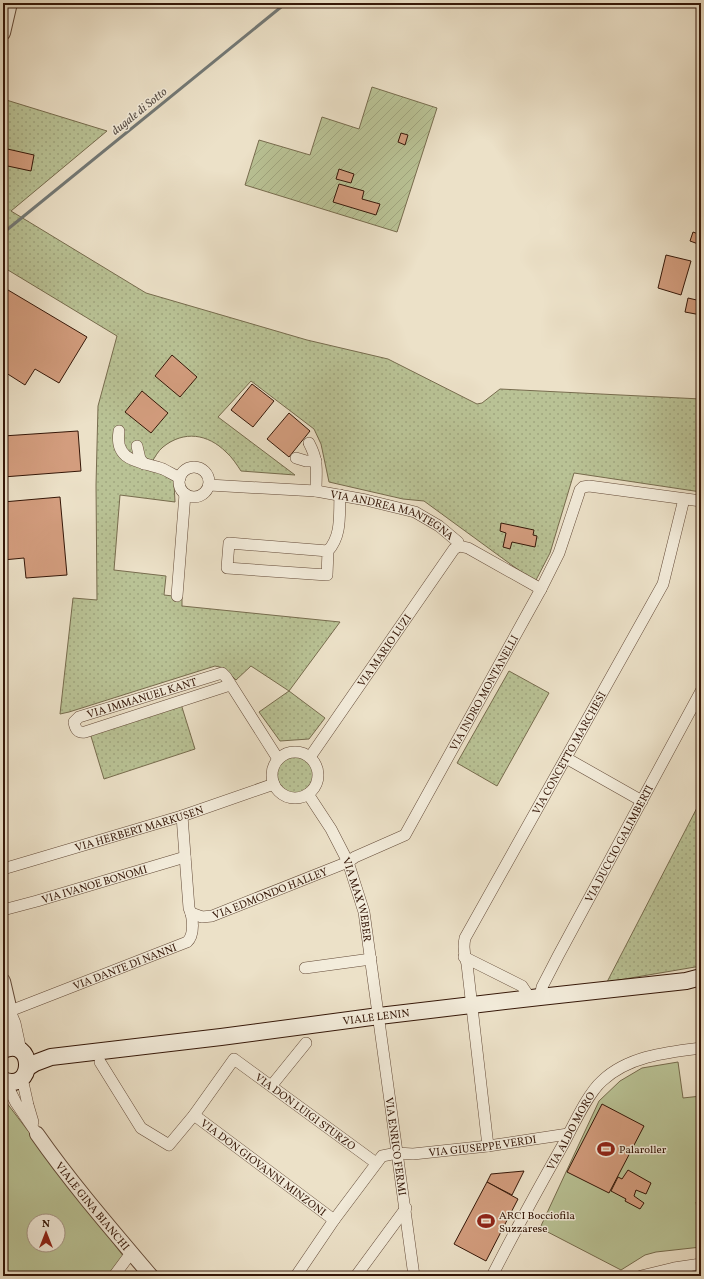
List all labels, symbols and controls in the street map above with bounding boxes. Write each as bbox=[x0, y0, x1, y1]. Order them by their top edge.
water label: dugale di Sotto bbox=[108, 84, 171, 139]
street label: VIA ANDREA MANTEGNA bbox=[329, 488, 457, 545]
street label: VIA MARIO LUZI bbox=[355, 611, 416, 690]
street label: VIA INDRO MONTANELLI bbox=[447, 633, 523, 754]
street label: VIA IMMANUEL KANT bbox=[85, 675, 199, 723]
street label: VIA CONCETTO MARCHESI bbox=[530, 689, 610, 818]
street label: VIA DUCCIO GALIMBERTI bbox=[582, 783, 658, 905]
street label: VIA HERBERT MARKUSEN bbox=[73, 803, 206, 856]
street label: VIA MAX WEBER bbox=[338, 855, 374, 944]
street label: VIA IVANOE BONOMI bbox=[40, 863, 149, 908]
street label: VIA EDMONDO HALLEY bbox=[211, 865, 330, 924]
street label: VIA DANTE DI NANNI bbox=[71, 941, 179, 995]
street label: VIALE LENIN bbox=[342, 1006, 410, 1030]
street label: VIA DON LUIGI STURZO bbox=[251, 1071, 358, 1155]
street label: VIA ALDO MORO bbox=[544, 1089, 599, 1174]
street label: VIA ENRICO FERMI bbox=[381, 1096, 409, 1197]
street label: VIA DON GIOVANNI MINZONI bbox=[197, 1116, 329, 1220]
street label: VIA GIUSEPPE VERDI bbox=[428, 1133, 538, 1161]
sports icon: Palaroller bbox=[596, 1139, 616, 1159]
place label: Palaroller bbox=[619, 1143, 667, 1158]
street label: VIALE GINA BIANCHI bbox=[51, 1159, 132, 1254]
place label: ARCI Bocciofila Suzzarese bbox=[499, 1209, 575, 1237]
sports icon: ARCI Bocciofila Suzzarese bbox=[476, 1211, 496, 1231]
north arrow bbox=[26, 1213, 66, 1253]
text: N bbox=[42, 1217, 50, 1232]

